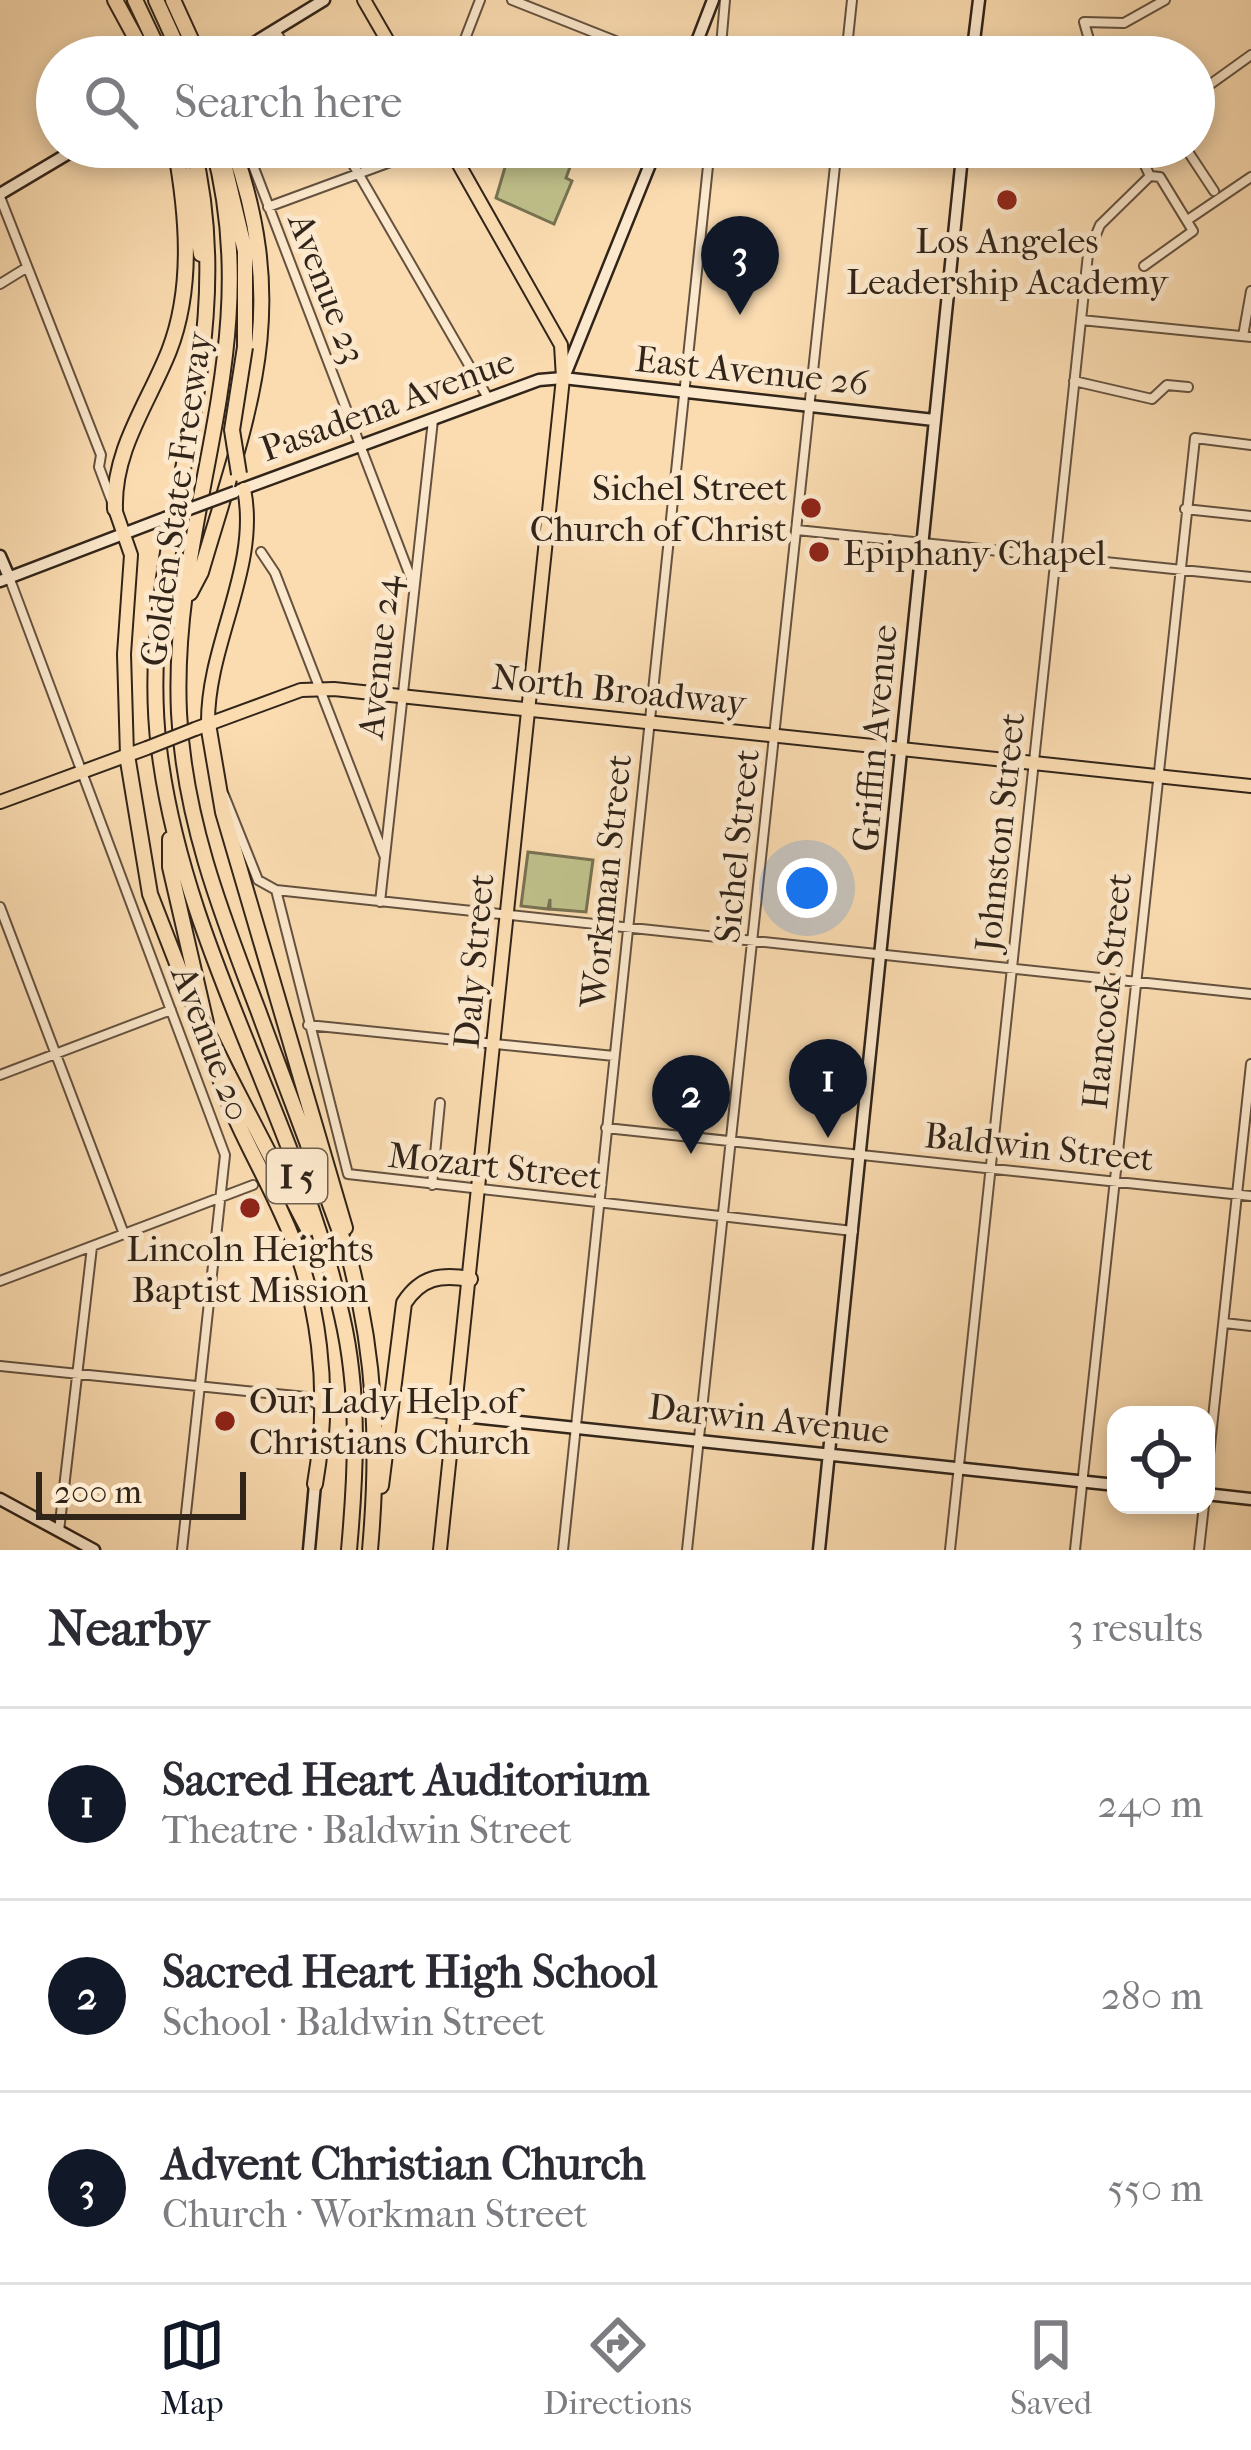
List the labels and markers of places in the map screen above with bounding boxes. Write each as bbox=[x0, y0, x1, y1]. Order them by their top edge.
marker: Los Angeles Leadership Academy bbox=[994, 187, 1020, 213]
pin: 3 bbox=[701, 216, 779, 315]
place label: Los Angeles Leadership Academy bbox=[846, 220, 1170, 303]
place label: Sichel Street Church of Christ bbox=[530, 467, 787, 550]
marker: Sichel Street Church of Christ bbox=[798, 495, 824, 521]
place label: Epiphany Chapel bbox=[843, 532, 1106, 574]
marker: Epiphany Chapel bbox=[806, 539, 832, 565]
pin: 1 bbox=[789, 1039, 867, 1138]
pin: 2 bbox=[652, 1055, 730, 1154]
marker: Lincoln Heights Baptist Mission bbox=[237, 1195, 263, 1221]
place label: Lincoln Heights Baptist Mission bbox=[126, 1228, 374, 1311]
place label: Our Lady Help of Christians Church bbox=[249, 1380, 530, 1463]
marker: Our Lady Help of Christians Church bbox=[212, 1408, 238, 1434]

